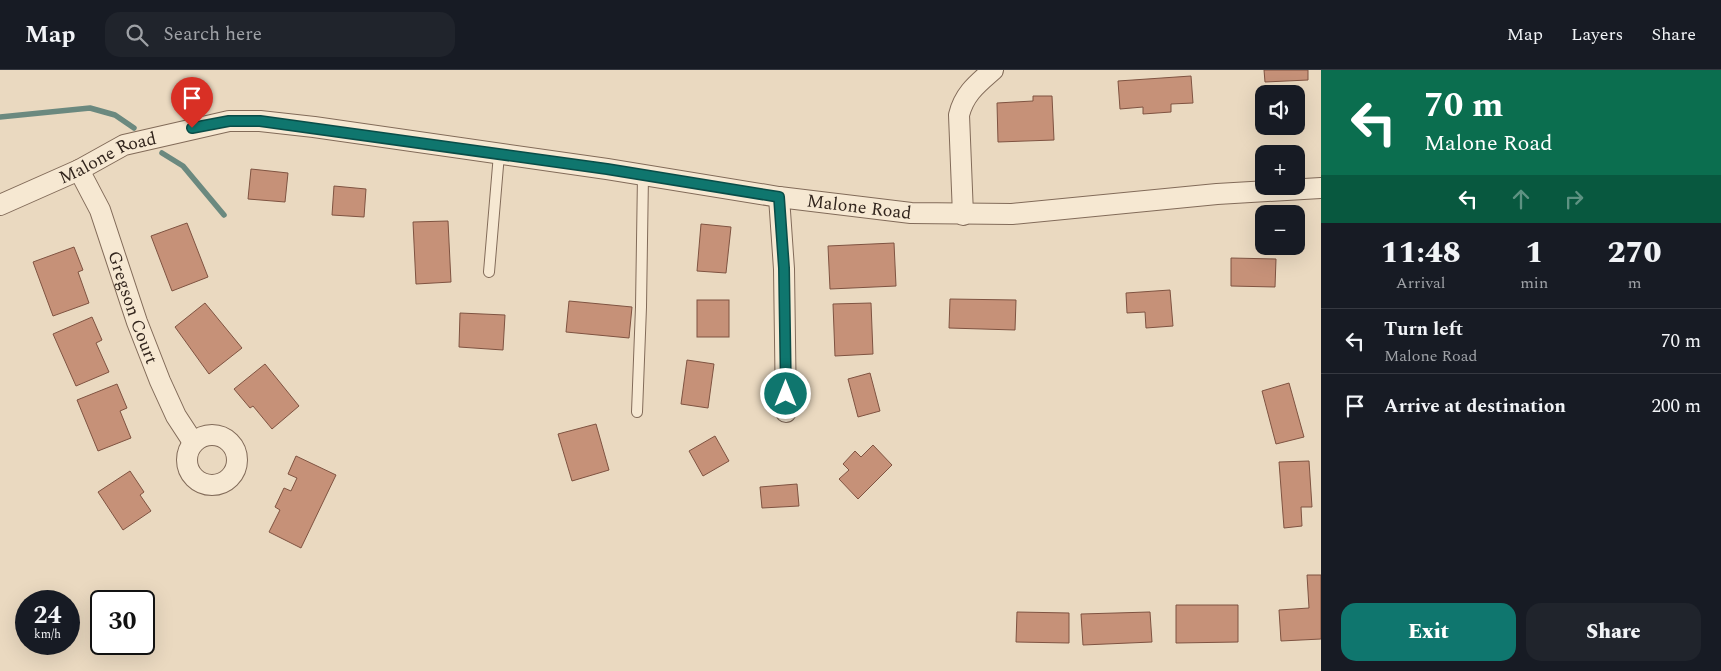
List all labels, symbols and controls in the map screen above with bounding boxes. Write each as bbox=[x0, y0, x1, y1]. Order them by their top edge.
search box bbox=[105, 12, 455, 57]
text: Map bbox=[25, 17, 75, 53]
text: Search here bbox=[163, 20, 262, 49]
icon: search bbox=[123, 21, 151, 49]
text: Map bbox=[1507, 21, 1543, 48]
text: Layers bbox=[1571, 21, 1623, 48]
text: Share bbox=[1651, 21, 1696, 48]
pin bbox=[171, 77, 213, 128]
text: 70 m bbox=[1424, 79, 1504, 132]
icon: arrive bbox=[178, 84, 206, 112]
map controls bbox=[1255, 85, 1305, 255]
button: sound bbox=[1255, 85, 1305, 135]
icon: left bbox=[1341, 90, 1406, 155]
street label: Malone Road bbox=[54, 125, 159, 191]
text: Malone Road bbox=[1424, 127, 1553, 160]
button: + bbox=[1255, 145, 1305, 195]
icon: left bbox=[1454, 185, 1482, 213]
icon: ahead bbox=[1507, 185, 1535, 213]
icon: right bbox=[1560, 185, 1588, 213]
street label: Malone Road bbox=[805, 187, 913, 227]
button: − bbox=[1255, 205, 1305, 255]
text: 11:48 bbox=[1380, 230, 1461, 276]
text: 1 bbox=[1525, 230, 1543, 276]
text: 270 bbox=[1608, 230, 1662, 276]
street label: Gregson Court bbox=[100, 247, 165, 368]
text: Arrival bbox=[1396, 271, 1446, 295]
text: min bbox=[1520, 271, 1548, 295]
text: m bbox=[1628, 271, 1641, 295]
text: Turn left bbox=[1384, 315, 1463, 344]
icon: left bbox=[1341, 327, 1369, 355]
text: 70 m bbox=[1661, 327, 1701, 356]
text: Malone Road bbox=[1384, 344, 1478, 368]
position arrow bbox=[759, 367, 811, 419]
icon: arrive bbox=[1341, 392, 1369, 420]
text: Arrive at destination bbox=[1384, 392, 1566, 421]
text: 200 m bbox=[1651, 392, 1701, 421]
speed limit sign: 30 bbox=[90, 590, 155, 655]
text: 24 bbox=[33, 597, 62, 635]
button: Exit bbox=[1341, 603, 1516, 661]
button: Share bbox=[1526, 603, 1701, 661]
text: km/h bbox=[34, 625, 61, 644]

